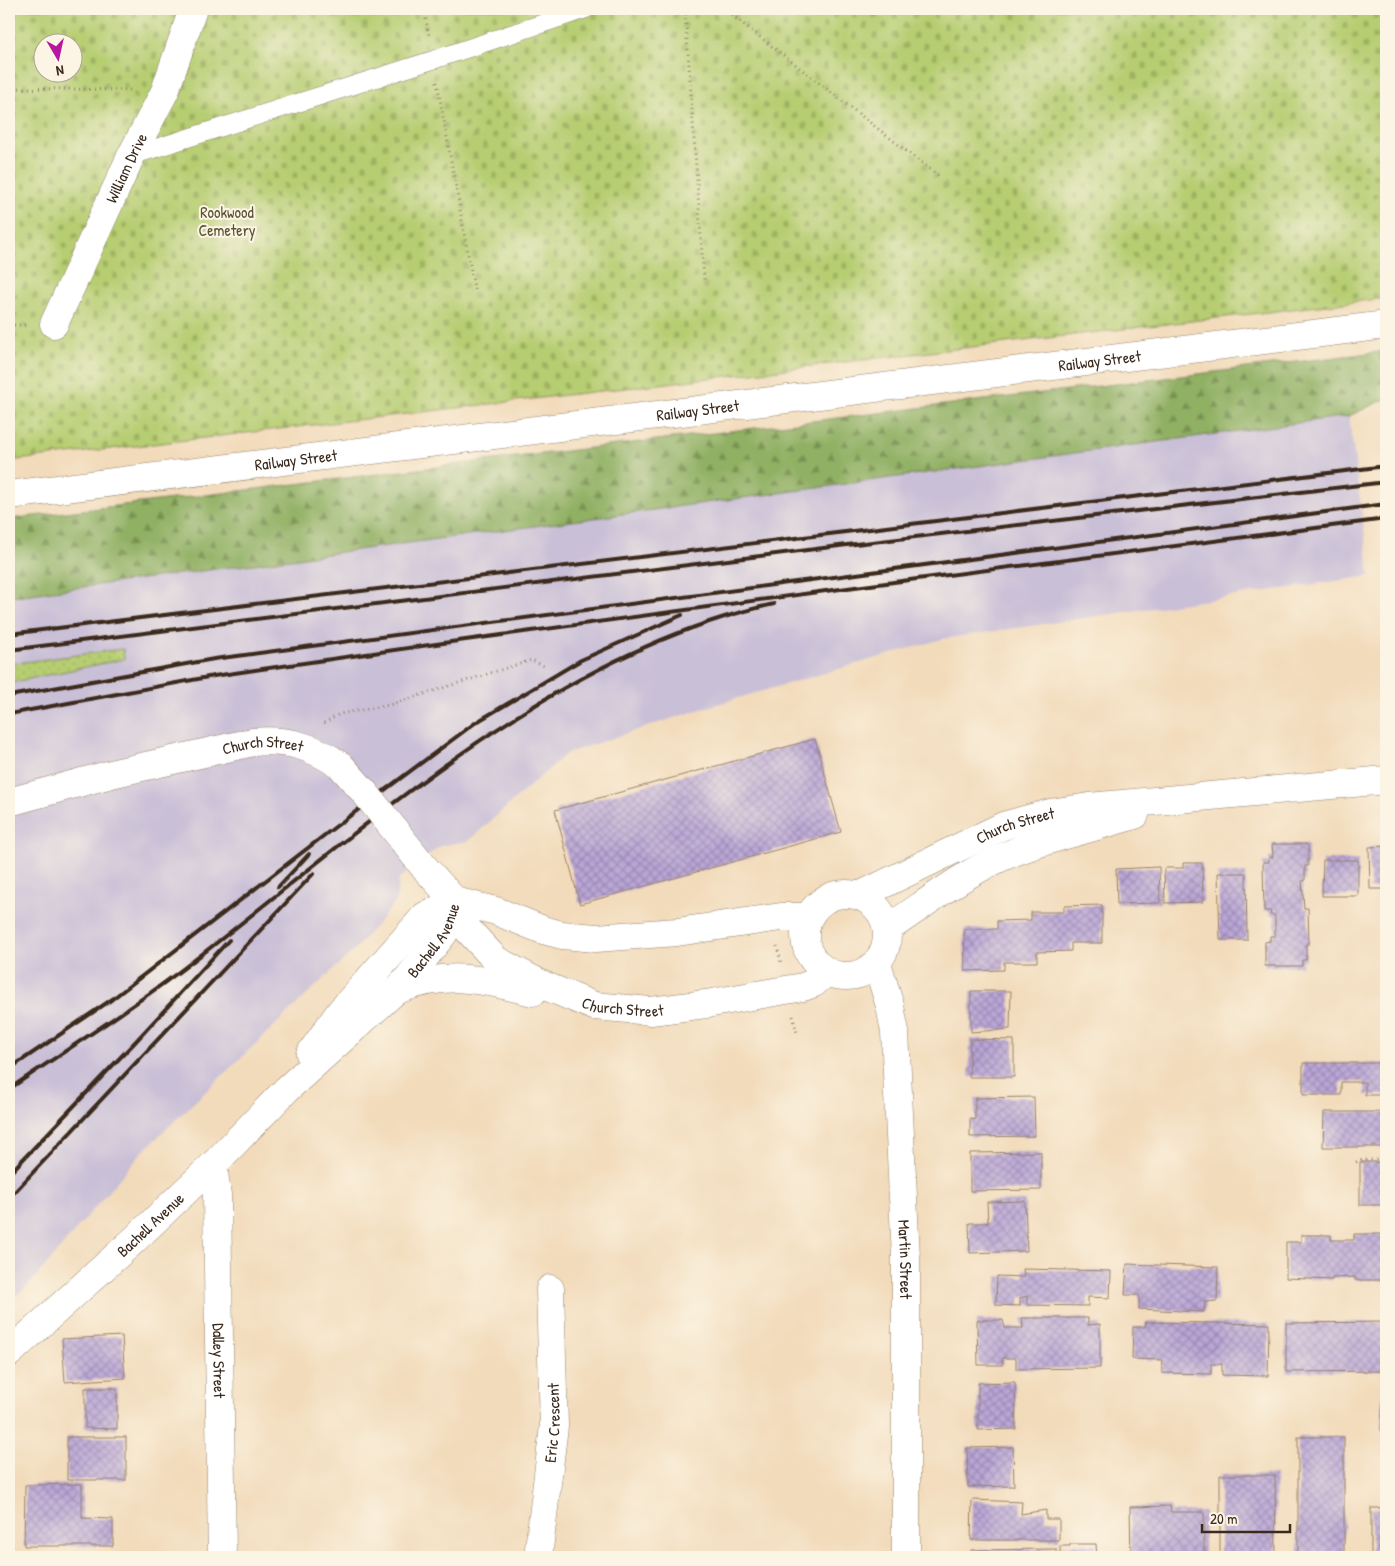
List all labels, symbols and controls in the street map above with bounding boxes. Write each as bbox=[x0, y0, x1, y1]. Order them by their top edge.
north arrow bbox=[32, 32, 82, 82]
text: N bbox=[54, 61, 65, 81]
street label: William Drive bbox=[100, 128, 152, 206]
park label: Rookwood Cemetery bbox=[198, 201, 256, 241]
street label: Railway Street bbox=[1057, 344, 1143, 376]
street label: Railway Street bbox=[655, 394, 741, 426]
street label: Railway Street bbox=[253, 444, 339, 476]
street label: Church Street bbox=[220, 730, 307, 760]
street label: Church Street bbox=[972, 801, 1056, 849]
street label: Bachell Avenue bbox=[402, 899, 465, 982]
street label: Church Street bbox=[578, 991, 665, 1022]
street label: Bachell Avenue bbox=[112, 1187, 189, 1262]
street label: Martin Street bbox=[893, 1219, 917, 1299]
street label: Dalley Street bbox=[208, 1323, 231, 1399]
street label: Eric Crescent bbox=[539, 1382, 565, 1464]
scale bar bbox=[1202, 1501, 1290, 1533]
text: 20 m bbox=[1210, 1508, 1237, 1529]

